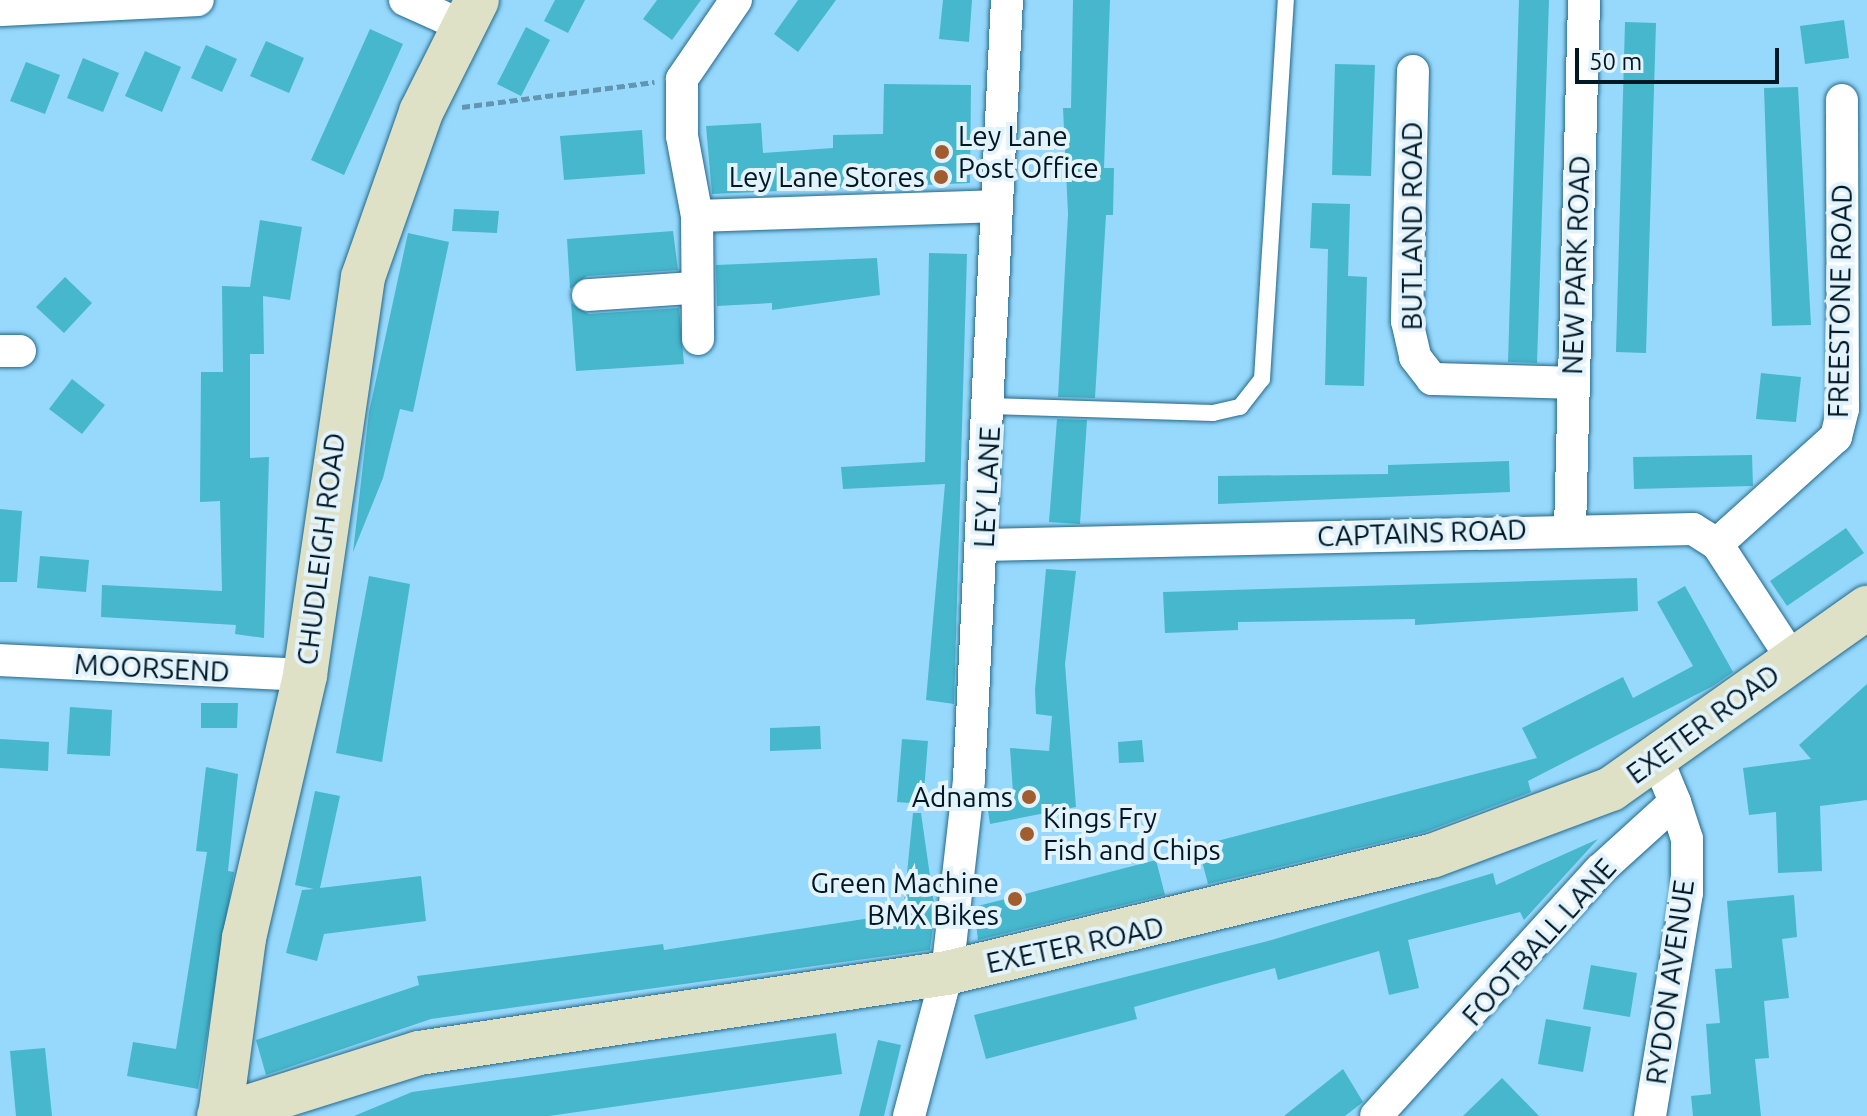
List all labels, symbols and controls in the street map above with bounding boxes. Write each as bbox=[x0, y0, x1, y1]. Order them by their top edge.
scale bar bbox=[1579, 32, 1783, 82]
text: 50 m bbox=[1589, 48, 1642, 75]
place label: Ley Lane Post Office bbox=[958, 119, 1099, 185]
street label: BUTLAND ROAD bbox=[1395, 122, 1429, 330]
marker: Ley Lane Post Office bbox=[933, 143, 951, 161]
street label: NEW PARK ROAD bbox=[1555, 155, 1597, 375]
place label: Ley Lane Stores bbox=[729, 160, 925, 194]
marker: Ley Lane Stores bbox=[932, 168, 950, 186]
street label: FREESTONE ROAD bbox=[1821, 184, 1859, 418]
street label: LEY LANE bbox=[967, 425, 1007, 549]
street label: CHUDLEIGH ROAD bbox=[290, 431, 352, 667]
street label: CAPTAINS ROAD bbox=[1316, 513, 1528, 553]
street label: MOORSEND bbox=[74, 647, 230, 689]
street label: EXETER ROAD bbox=[1620, 657, 1786, 791]
place label: Adnams bbox=[912, 780, 1013, 814]
marker: Adnams bbox=[1020, 788, 1038, 806]
place label: Kings Fry Fish and Chips bbox=[1043, 801, 1221, 867]
marker: Kings Fry Fish and Chips bbox=[1018, 825, 1036, 843]
street label: FOOTBALL LANE bbox=[1455, 852, 1623, 1032]
place label: Green Machine BMX Bikes bbox=[811, 866, 999, 932]
street label: RYDON AVENUE bbox=[1639, 877, 1701, 1087]
marker: Green Machine BMX Bikes bbox=[1006, 890, 1024, 908]
street label: EXETER ROAD bbox=[983, 910, 1167, 980]

